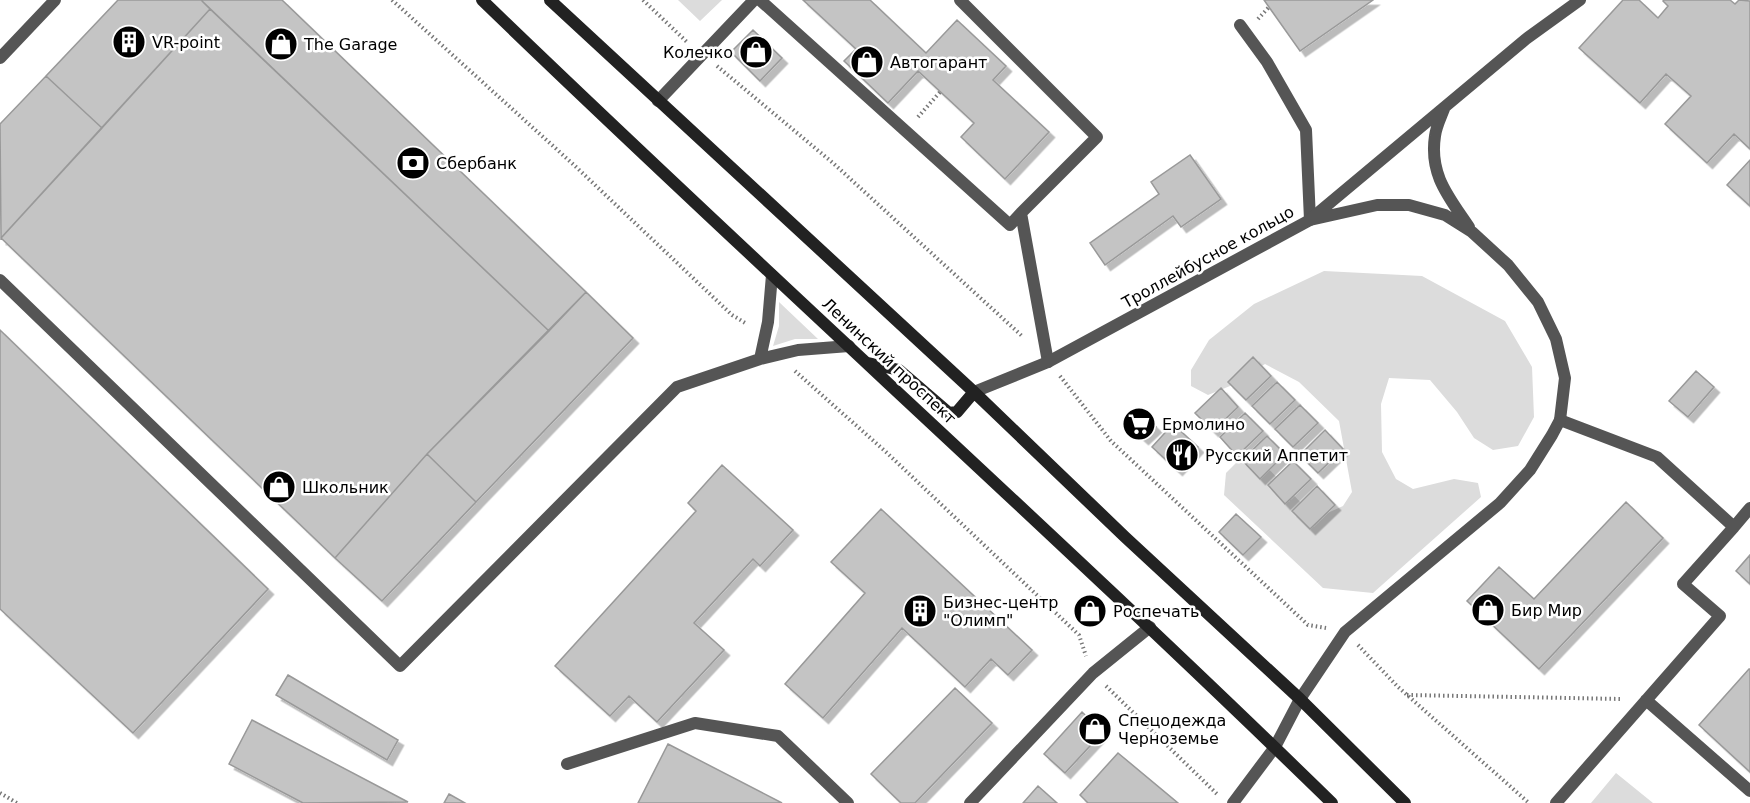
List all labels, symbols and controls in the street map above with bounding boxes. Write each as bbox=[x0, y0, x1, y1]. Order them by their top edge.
building icon: VR-point bbox=[111, 24, 147, 60]
shop icon: The Garage bbox=[263, 26, 299, 62]
place label: VR-point bbox=[152, 33, 220, 52]
shop icon: Колечко bbox=[738, 34, 774, 70]
place label: The Garage bbox=[303, 35, 397, 54]
place label: Колечко bbox=[663, 43, 733, 62]
shop icon: Автогарант bbox=[849, 44, 885, 80]
place label: Автогарант bbox=[890, 53, 987, 72]
bank icon: Сбербанк bbox=[395, 145, 431, 181]
place label: Сбербанк bbox=[436, 154, 517, 173]
street label: Троллейбусное кольцо bbox=[1118, 202, 1297, 313]
street label: Ленинский проспект bbox=[818, 294, 960, 428]
supermarket icon: Ермолино bbox=[1121, 406, 1157, 442]
place label: Ермолино bbox=[1162, 415, 1245, 434]
restaurant icon: Русский Аппетит bbox=[1164, 437, 1200, 473]
place label: Русский Аппетит bbox=[1205, 446, 1348, 465]
shop icon: Школьник bbox=[261, 469, 297, 505]
place label: Школьник bbox=[302, 478, 389, 497]
shop icon: Бир Мир bbox=[1470, 592, 1506, 628]
building icon: Бизнес-центр "Олимп" bbox=[902, 593, 938, 629]
place label: Бизнес-центр "Олимп" bbox=[943, 593, 1058, 630]
shop icon: Роспечать bbox=[1072, 593, 1108, 629]
place label: Бир Мир bbox=[1511, 601, 1582, 620]
place label: Роспечать bbox=[1113, 602, 1200, 621]
shop icon: Спецодежда Черноземье bbox=[1077, 711, 1113, 747]
place label: Спецодежда Черноземье bbox=[1118, 711, 1226, 748]

